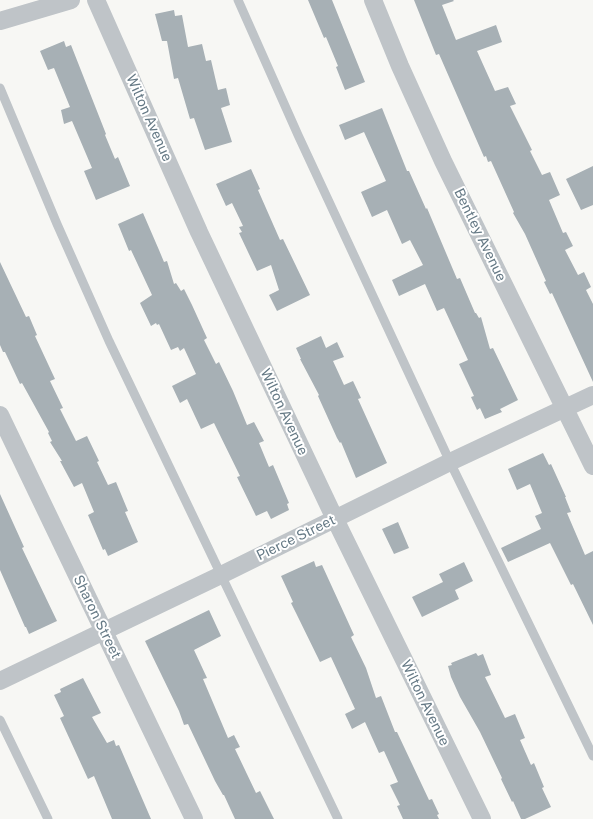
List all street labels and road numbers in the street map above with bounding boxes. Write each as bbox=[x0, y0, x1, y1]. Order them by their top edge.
street label: Wilton Avenue bbox=[122, 72, 176, 164]
street label: Bentley Avenue bbox=[450, 186, 510, 284]
street label: Wilton Avenue bbox=[257, 366, 311, 458]
street label: Pierce Street bbox=[254, 512, 338, 564]
street label: Sharon Street bbox=[70, 573, 124, 661]
street label: Wilton Avenue bbox=[397, 657, 453, 749]

